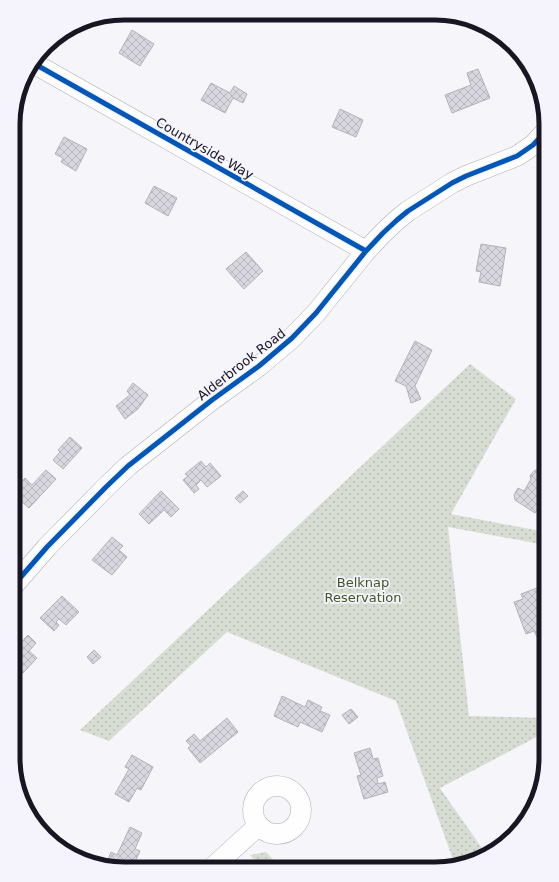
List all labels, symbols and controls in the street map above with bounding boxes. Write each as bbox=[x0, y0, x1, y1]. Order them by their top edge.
street label: Countryside Way bbox=[153, 114, 256, 183]
street label: Alderbrook Road bbox=[194, 325, 288, 403]
park label: Belknap Reservation bbox=[324, 575, 402, 605]

